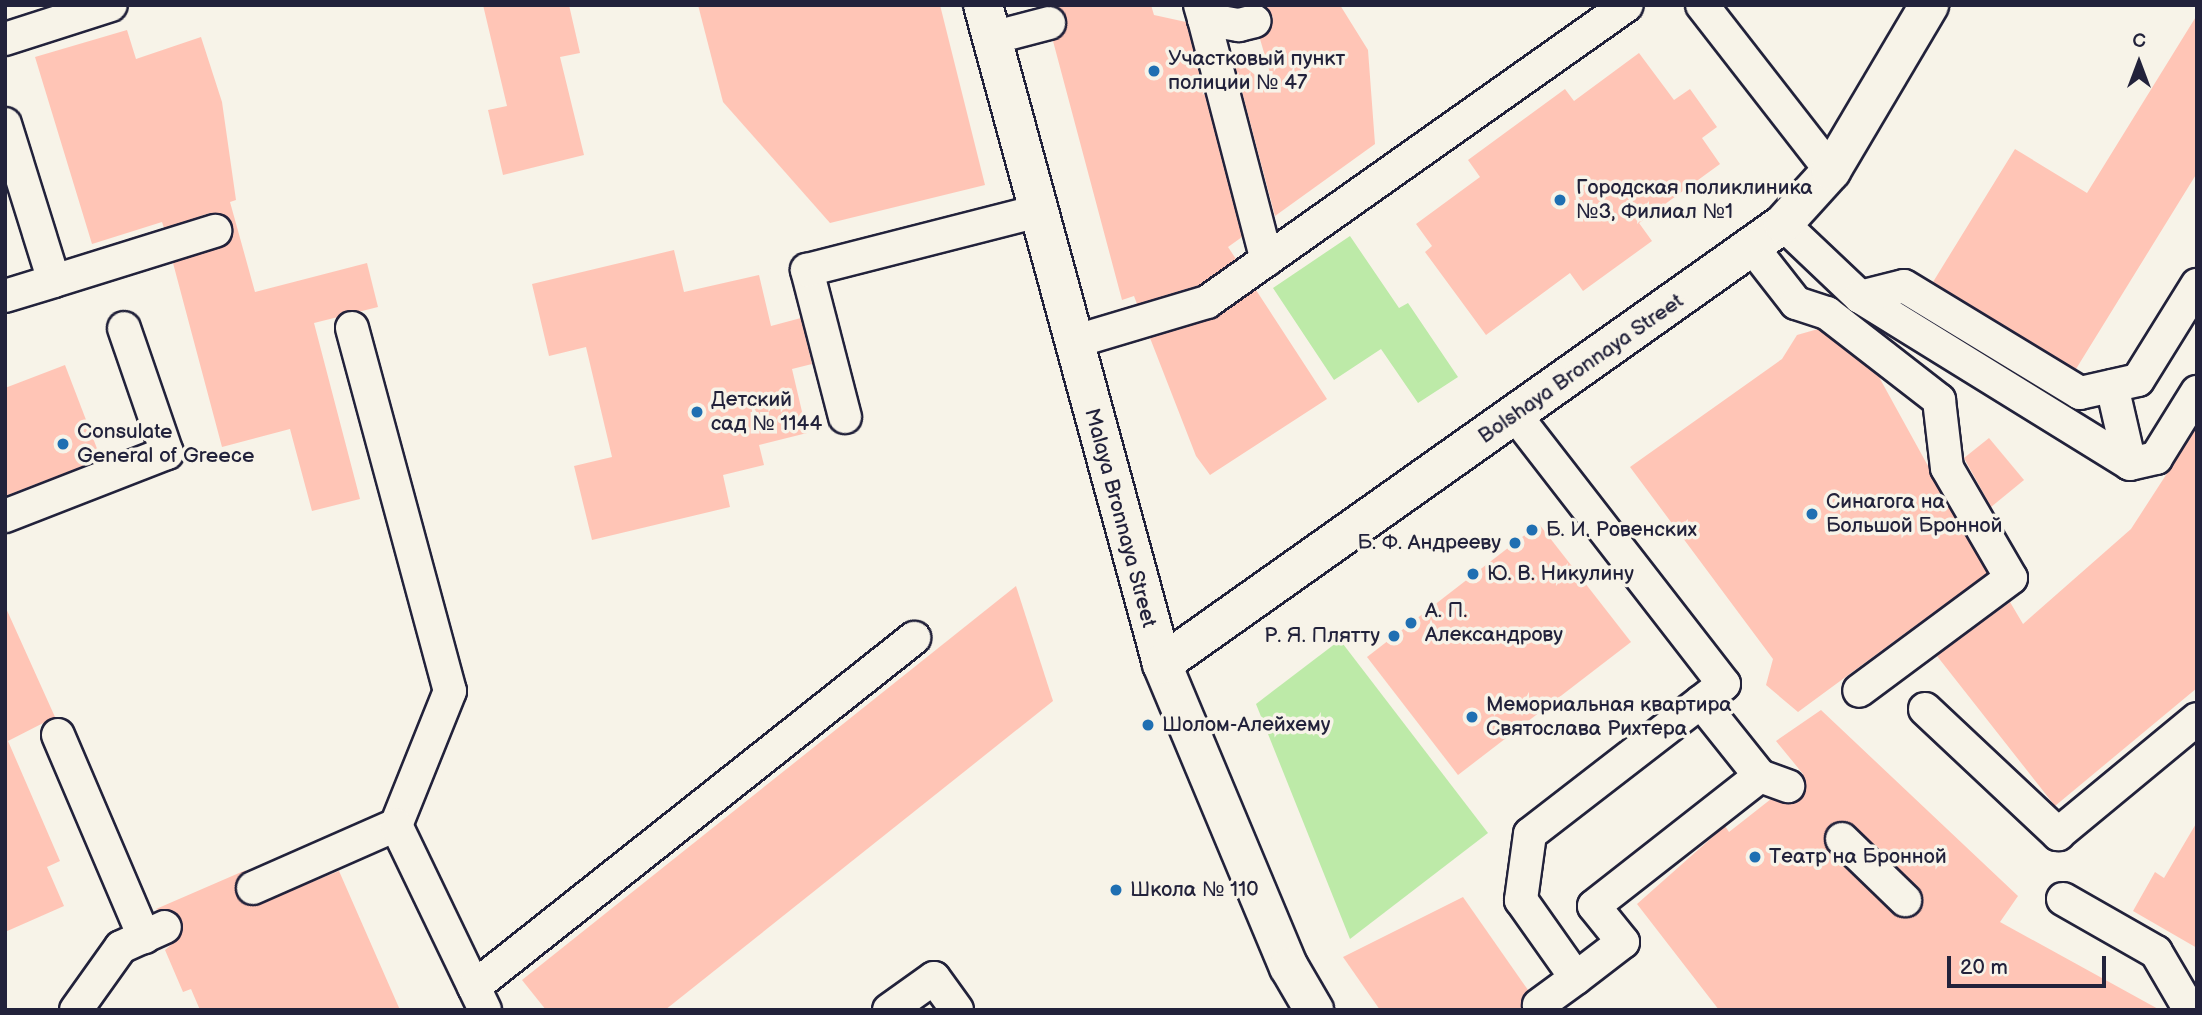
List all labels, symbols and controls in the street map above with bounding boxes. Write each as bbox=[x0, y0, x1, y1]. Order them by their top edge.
north arrow bbox=[2104, 28, 2174, 98]
text: С bbox=[2132, 30, 2146, 53]
place label: Участковый пункт полиции № 47 bbox=[1168, 46, 1345, 96]
marker: Участковый пункт полиции № 47 bbox=[1146, 63, 1162, 79]
place label: Городская поликлиника №3, Филиал №1 bbox=[1576, 175, 1813, 225]
marker: Городская поликлиника №3, Филиал №1 bbox=[1550, 190, 1570, 210]
street label: Bolshaya Bronnaya Street bbox=[1474, 289, 1688, 449]
place label: Детский сад № 1144 bbox=[711, 387, 822, 437]
marker: Детский сад № 1144 bbox=[689, 404, 705, 420]
street label: Malaya Bronnaya Street bbox=[1079, 406, 1161, 630]
place label: Consulate General of Greece bbox=[77, 419, 254, 469]
marker: Consulate General of Greece bbox=[55, 436, 71, 452]
place label: Синагога на Большой Бронной bbox=[1826, 489, 2003, 539]
marker: Синагога на Большой Бронной bbox=[1804, 506, 1820, 522]
place label: Б. И. Ровенских bbox=[1546, 517, 1697, 543]
marker: Б. И. Ровенских bbox=[1524, 522, 1540, 538]
place label: Б. Ф. Андрееву bbox=[1357, 530, 1501, 556]
marker: Б. Ф. Андрееву bbox=[1507, 535, 1523, 551]
place label: Ю. В. Никулину bbox=[1487, 561, 1634, 587]
marker: Ю. В. Никулину bbox=[1465, 566, 1481, 582]
place label: А. П. Александрову bbox=[1425, 598, 1563, 648]
marker: А. П. Александрову bbox=[1403, 615, 1419, 631]
place label: Р. Я. Плятту bbox=[1264, 623, 1380, 649]
marker: Р. Я. Плятту bbox=[1386, 628, 1402, 644]
place label: Мемориальная квартира Святослава Рихтера bbox=[1486, 692, 1732, 742]
marker: Мемориальная квартира Святослава Рихтера bbox=[1464, 709, 1480, 725]
place label: Шолом-Алейхему bbox=[1162, 712, 1331, 738]
marker: Шолом-Алейхему bbox=[1140, 717, 1156, 733]
place label: Театр на Бронной bbox=[1769, 844, 1947, 870]
marker: Театр на Бронной bbox=[1747, 849, 1763, 865]
place label: Школа № 110 bbox=[1130, 877, 1259, 903]
marker: Школа № 110 bbox=[1108, 882, 1124, 898]
scale bar bbox=[1950, 942, 2109, 986]
text: 20 m bbox=[1960, 955, 2008, 980]

